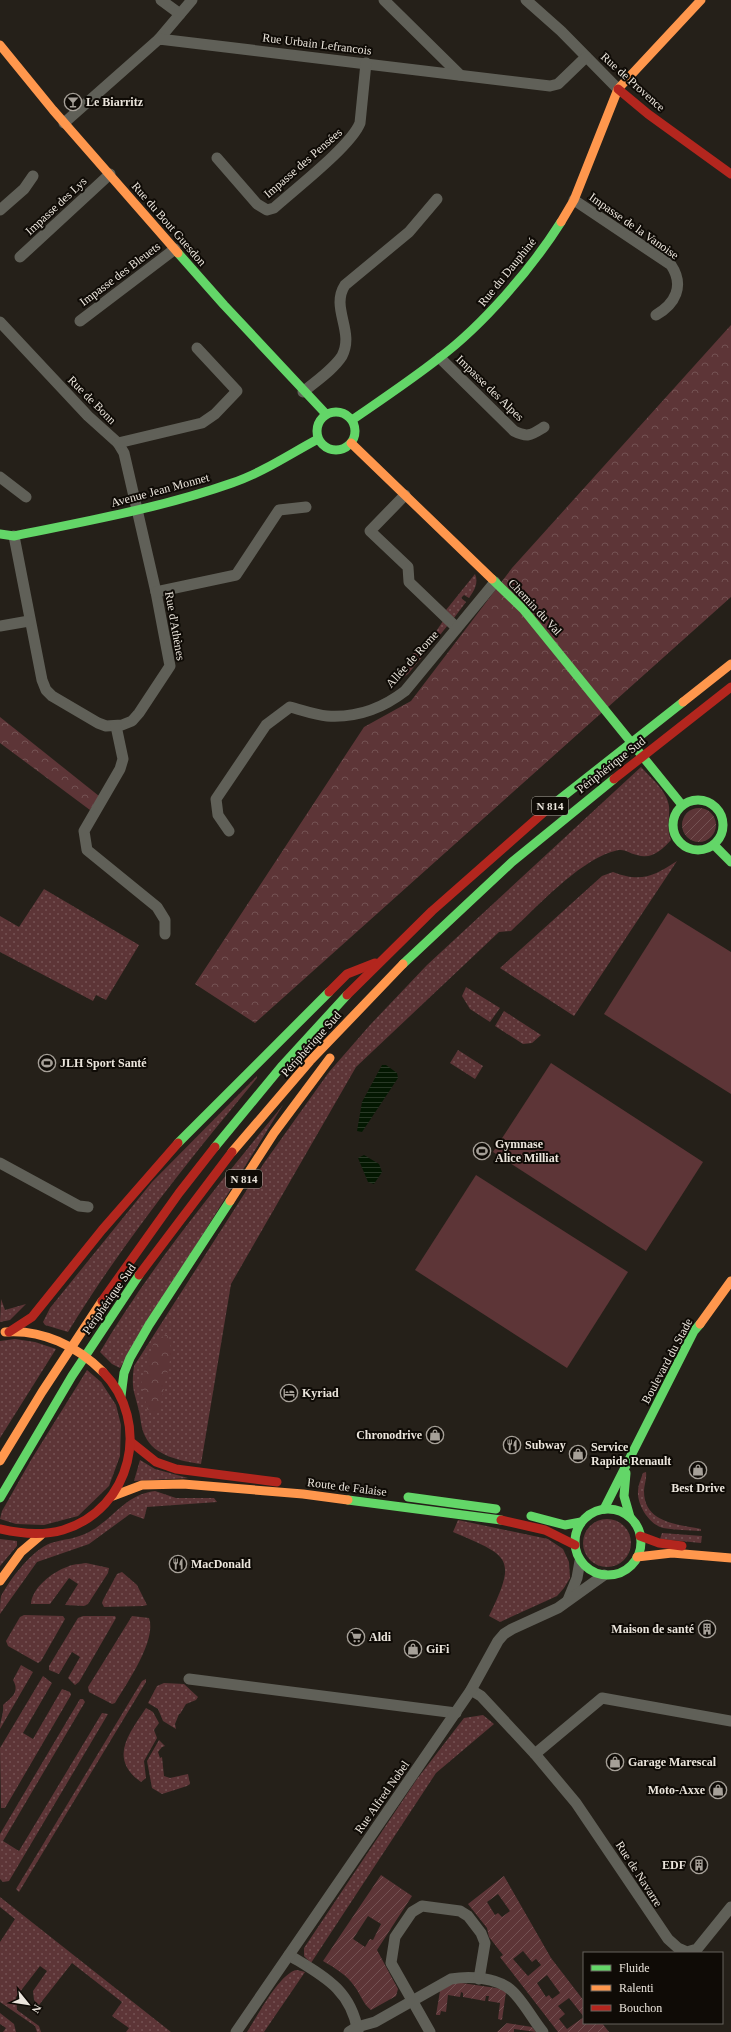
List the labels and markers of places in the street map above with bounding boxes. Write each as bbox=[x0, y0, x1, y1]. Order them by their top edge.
bar icon: Le Biarritz bbox=[63, 92, 83, 112]
place label: Le Biarritz bbox=[86, 95, 144, 109]
sports icon: JLH Sport Santé bbox=[37, 1053, 57, 1073]
place label: JLH Sport Santé bbox=[60, 1056, 147, 1070]
place label: Gymnase Alice Milliat bbox=[495, 1137, 559, 1165]
sports icon: Gymnase Alice Milliat bbox=[472, 1141, 492, 1161]
hotel icon: Kyriad bbox=[279, 1383, 299, 1403]
place label: Kyriad bbox=[302, 1386, 339, 1400]
shop icon: Chronodrive bbox=[425, 1425, 445, 1445]
place label: Chronodrive bbox=[356, 1428, 423, 1442]
restaurant icon: Subway bbox=[502, 1435, 522, 1455]
place label: Subway bbox=[525, 1438, 566, 1452]
place label: Service Rapide Renault bbox=[591, 1440, 671, 1468]
shop icon: Service Rapide Renault bbox=[568, 1444, 588, 1464]
shop icon: Best Drive bbox=[688, 1460, 708, 1480]
place label: Best Drive bbox=[671, 1481, 725, 1495]
restaurant icon: MacDonald bbox=[168, 1554, 188, 1574]
place label: MacDonald bbox=[191, 1557, 251, 1571]
building icon: Maison de santé bbox=[697, 1619, 717, 1639]
place label: Maison de santé bbox=[611, 1622, 695, 1636]
supermarket icon: Aldi bbox=[346, 1627, 366, 1647]
place label: Aldi bbox=[369, 1630, 392, 1644]
shop icon: GiFi bbox=[403, 1639, 423, 1659]
place label: GiFi bbox=[426, 1642, 450, 1656]
shop icon: Garage Marescal bbox=[605, 1752, 625, 1772]
place label: Garage Marescal bbox=[628, 1755, 717, 1769]
shop icon: Moto-Axxe bbox=[708, 1780, 728, 1800]
place label: Moto-Axxe bbox=[648, 1783, 706, 1797]
building icon: EDF bbox=[689, 1855, 709, 1875]
place label: EDF bbox=[662, 1858, 686, 1872]

